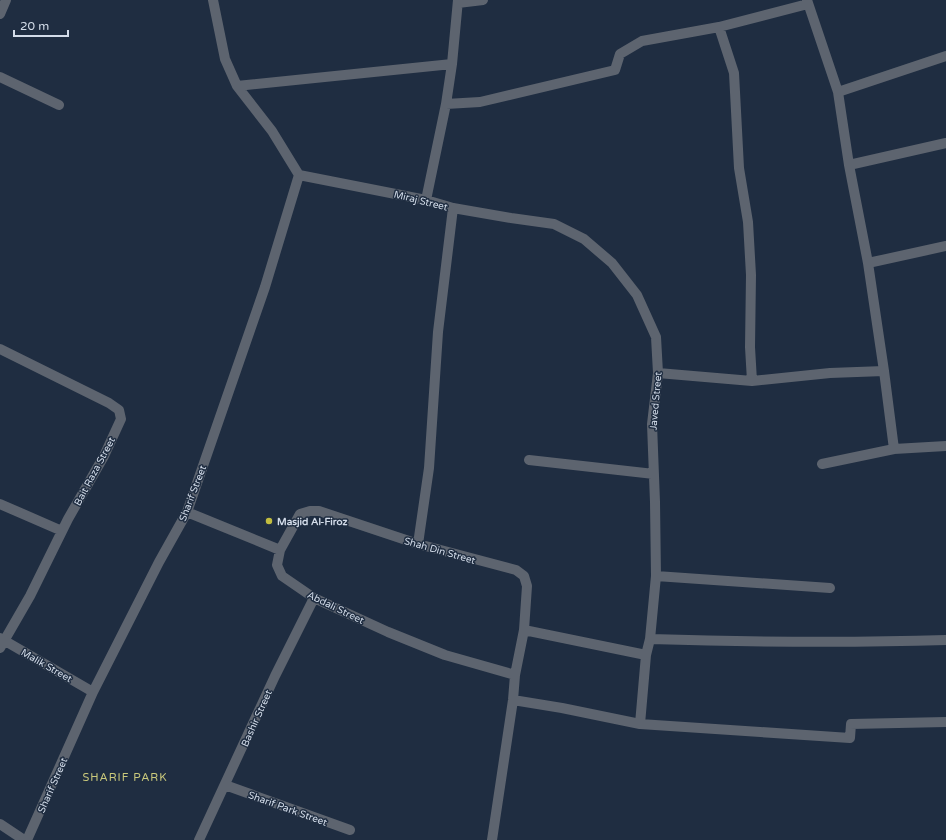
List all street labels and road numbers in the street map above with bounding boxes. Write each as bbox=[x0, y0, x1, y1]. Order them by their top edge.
street label: Miraj Street bbox=[393, 188, 449, 214]
street label: Javed Street bbox=[647, 371, 665, 431]
street label: Bait Raza Street bbox=[72, 435, 118, 508]
street label: Sharif Street bbox=[177, 463, 209, 523]
street label: Shah Din Street bbox=[403, 535, 477, 567]
street label: Abdali Street bbox=[305, 589, 366, 627]
street label: Malik Street bbox=[19, 646, 74, 685]
street label: Bashir Street bbox=[239, 688, 275, 749]
street label: Sharif Street bbox=[35, 756, 70, 815]
street label: Sharif Park Street bbox=[247, 789, 329, 829]

